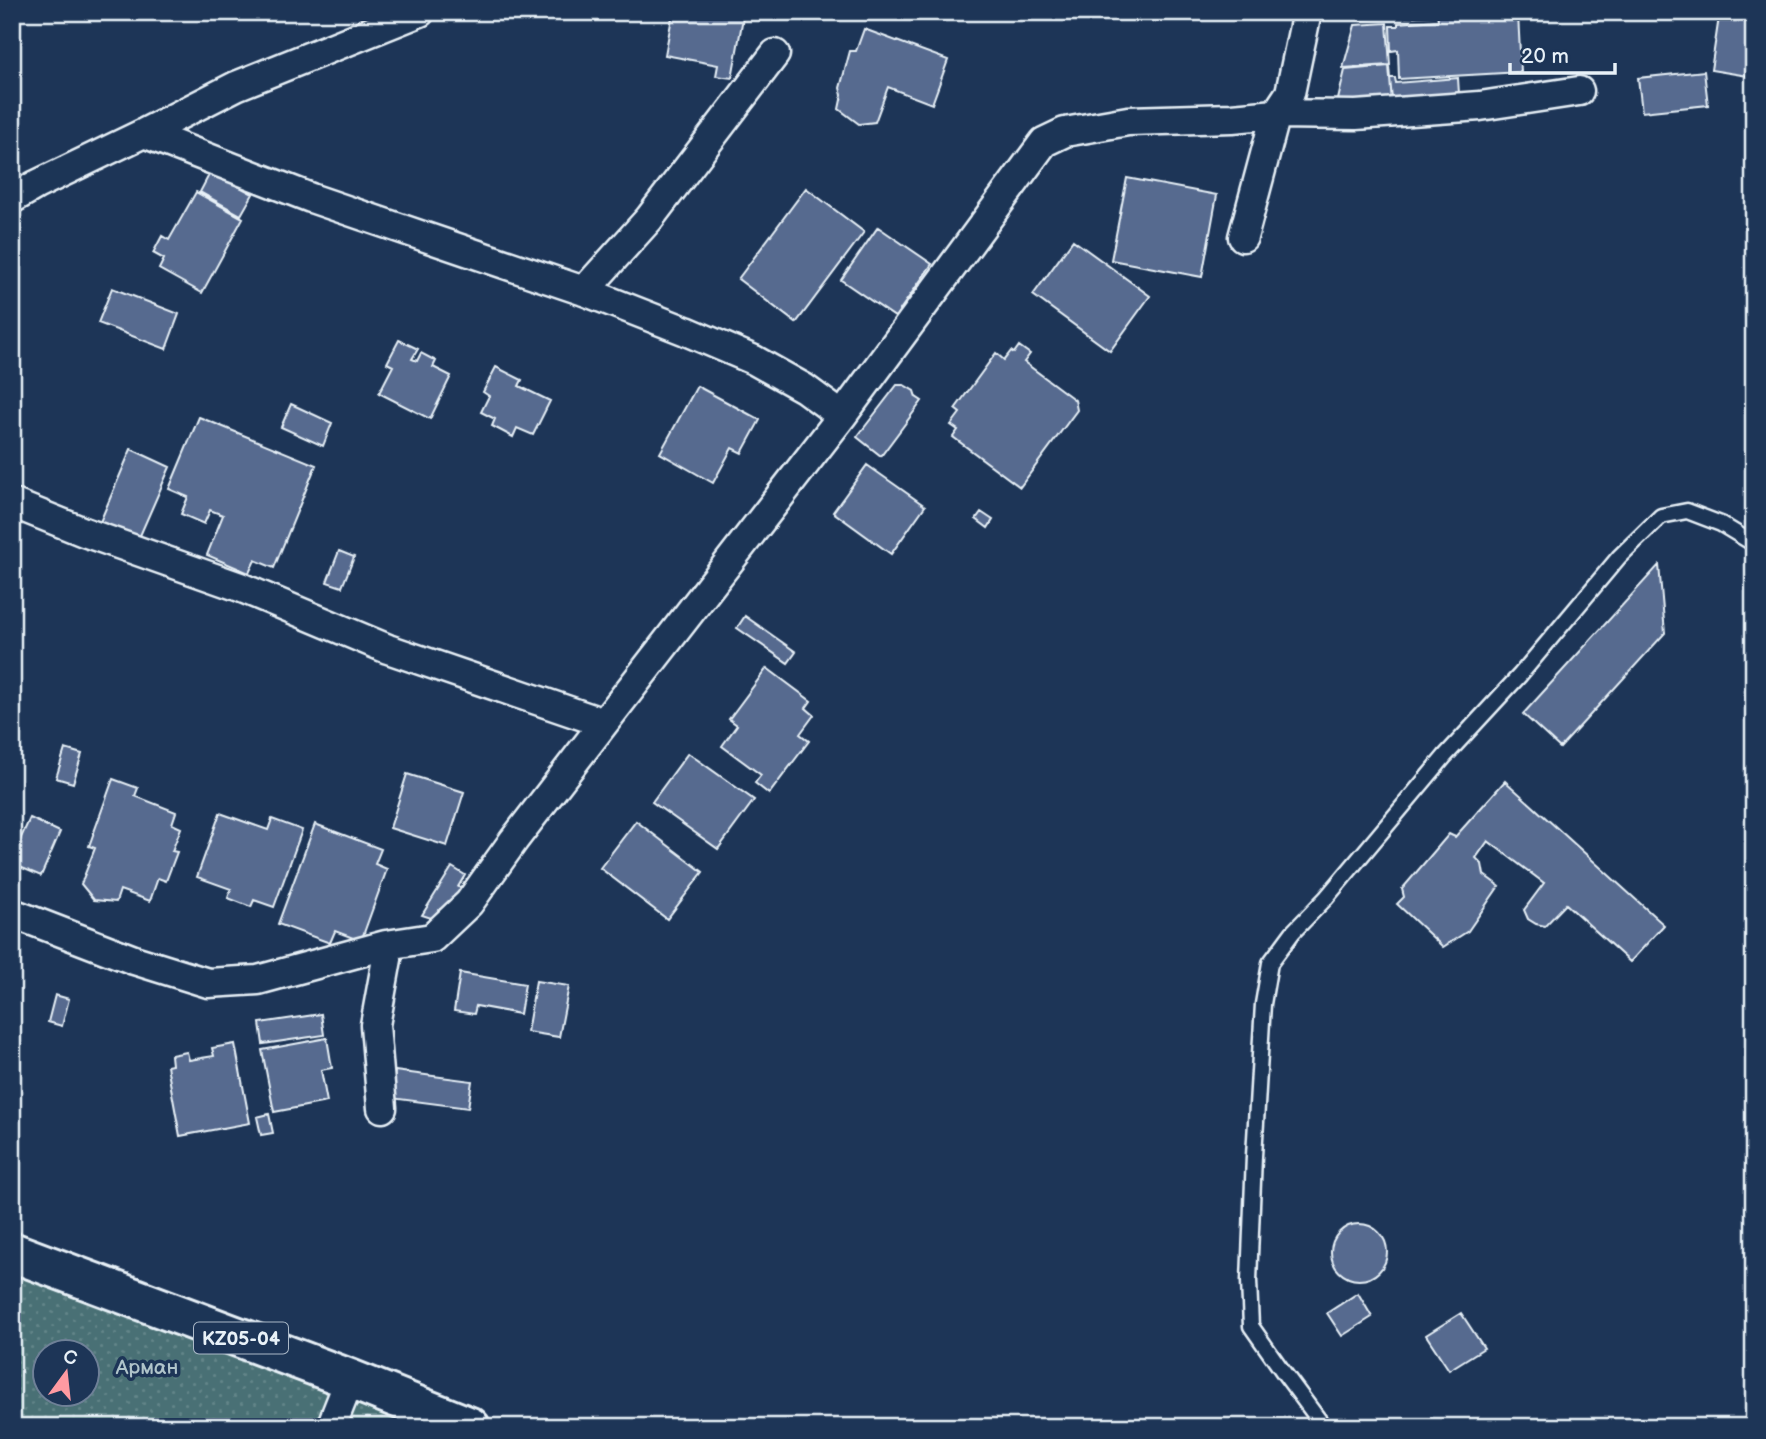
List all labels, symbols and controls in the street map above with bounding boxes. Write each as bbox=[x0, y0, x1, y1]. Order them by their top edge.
scale bar bbox=[1510, 32, 1616, 76]
text: 20 m bbox=[1521, 44, 1569, 69]
road number: KZ05-04 bbox=[194, 1322, 288, 1354]
north arrow bbox=[32, 1338, 102, 1408]
text: С bbox=[61, 1345, 79, 1371]
park label: Арман bbox=[115, 1355, 178, 1380]

